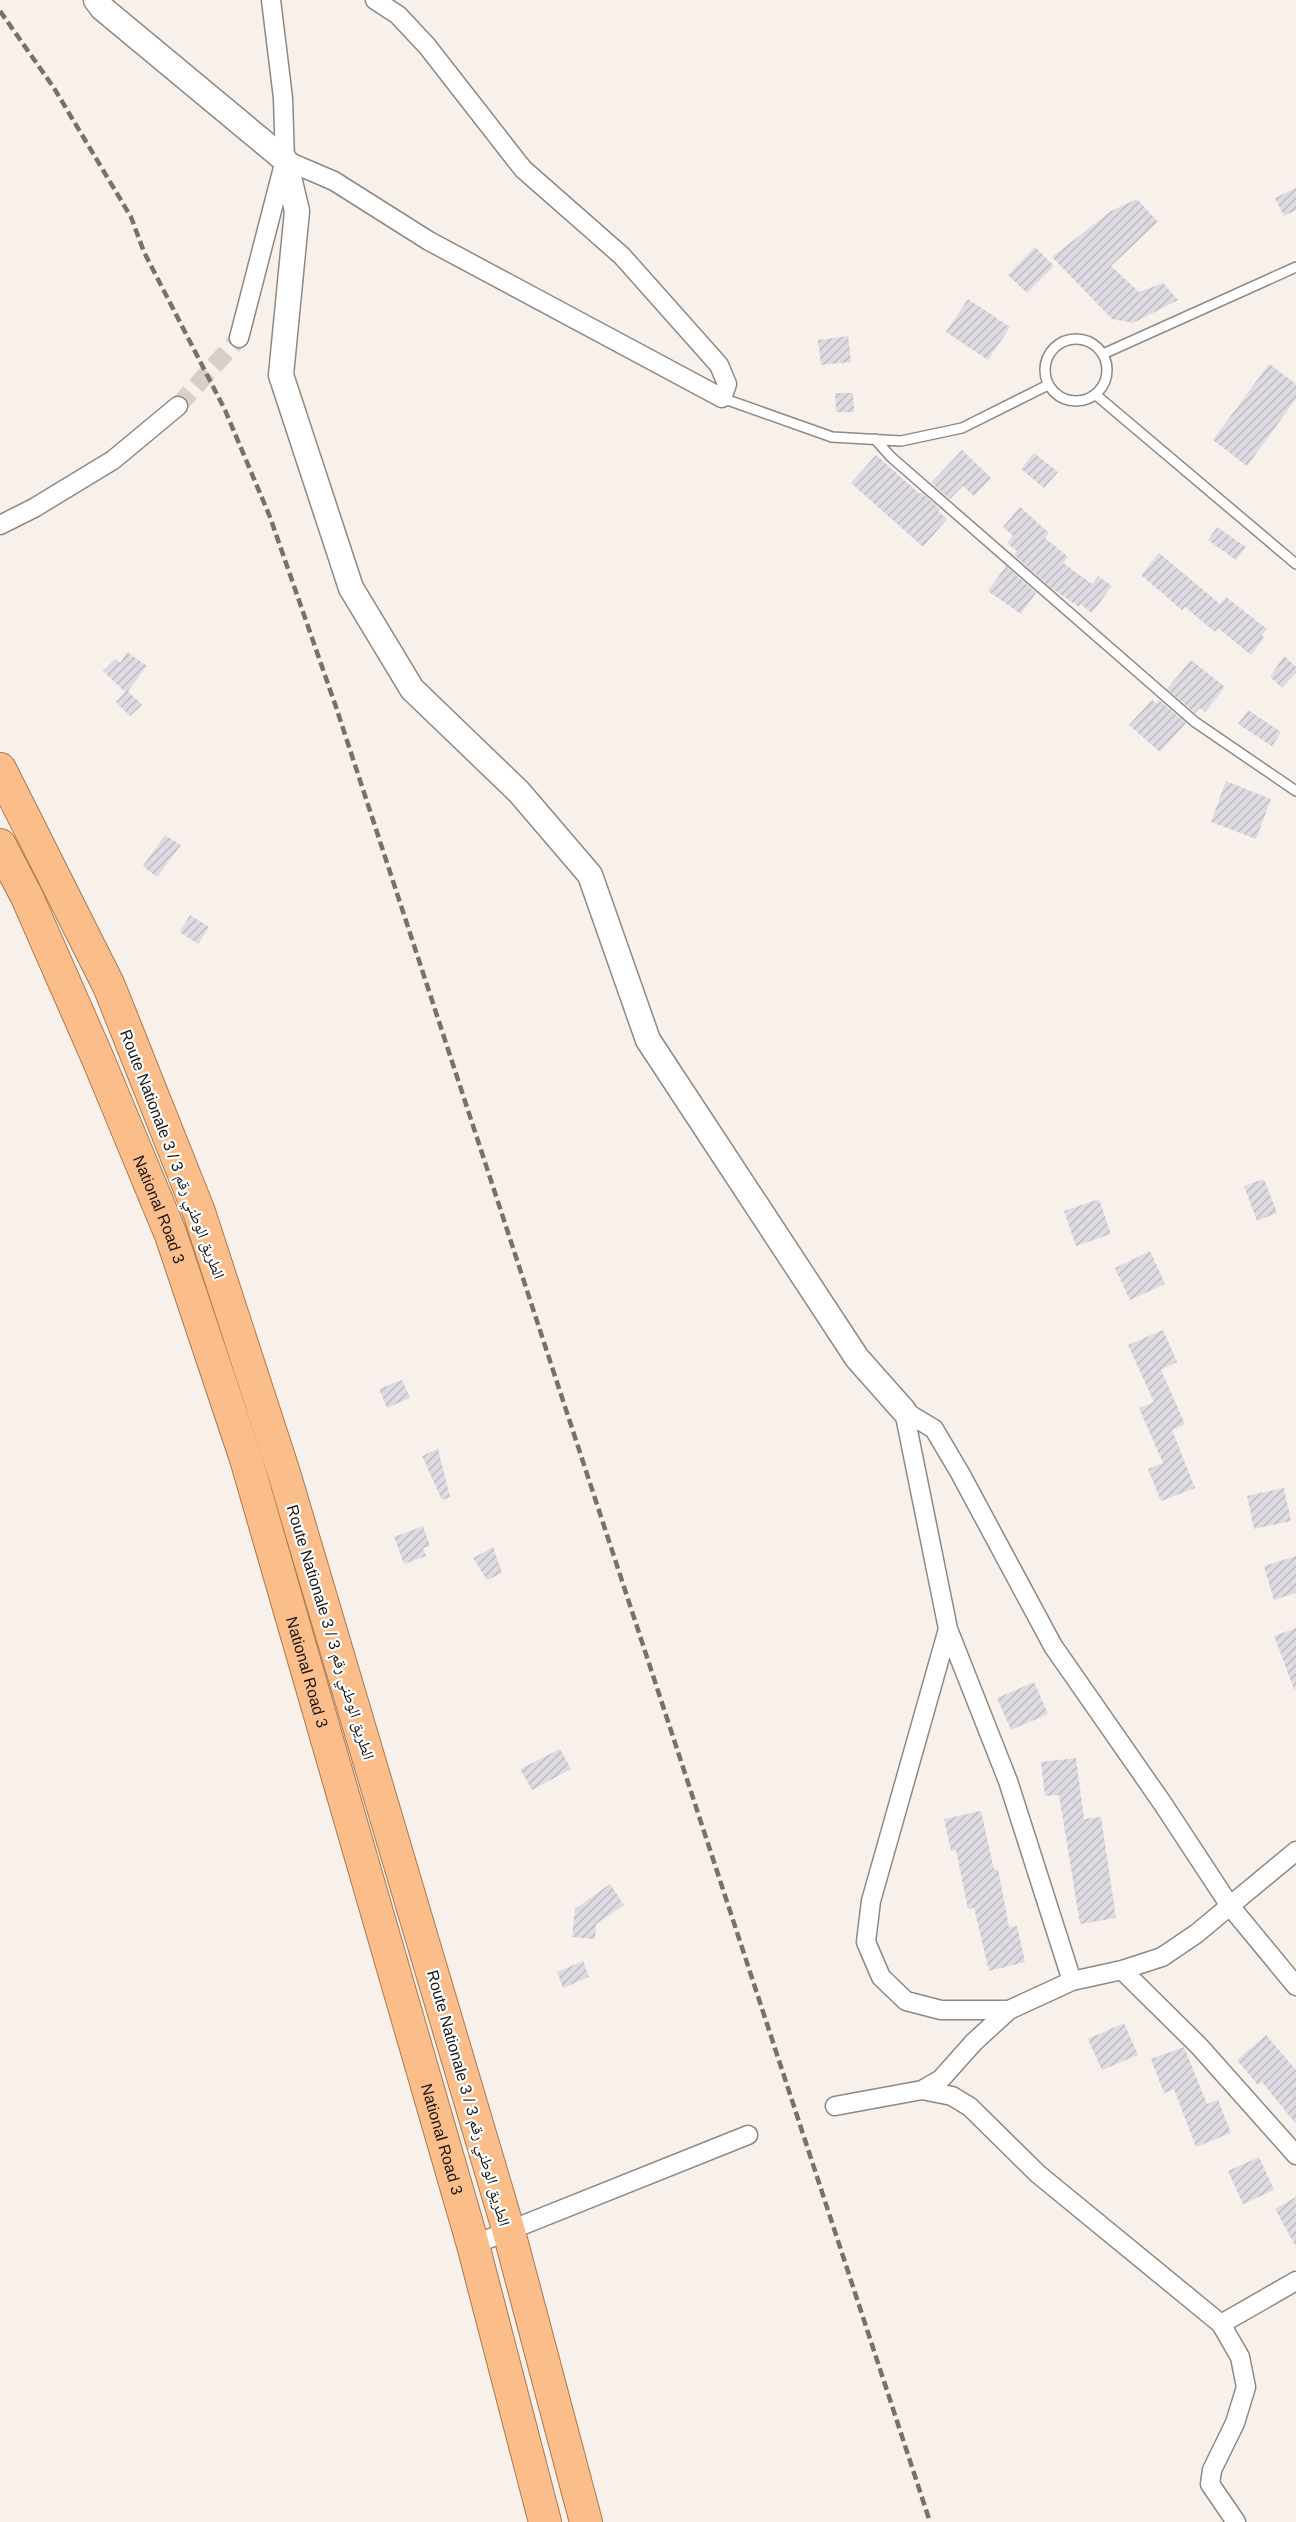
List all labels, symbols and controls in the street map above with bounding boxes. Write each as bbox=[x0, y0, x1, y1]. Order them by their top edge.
street label: Route Nationale 3 / الطريق الوطني رقم 3 bbox=[113, 1027, 228, 1283]
street label: National Road 3 bbox=[130, 1153, 188, 1266]
street label: Route Nationale 3 / الطريق الوطني رقم 3 bbox=[280, 1503, 377, 1763]
street label: National Road 3 bbox=[283, 1615, 331, 1730]
street label: Route Nationale 3 / الطريق الوطني رقم 3 bbox=[420, 1968, 513, 2229]
street label: National Road 3 bbox=[418, 2082, 466, 2197]

